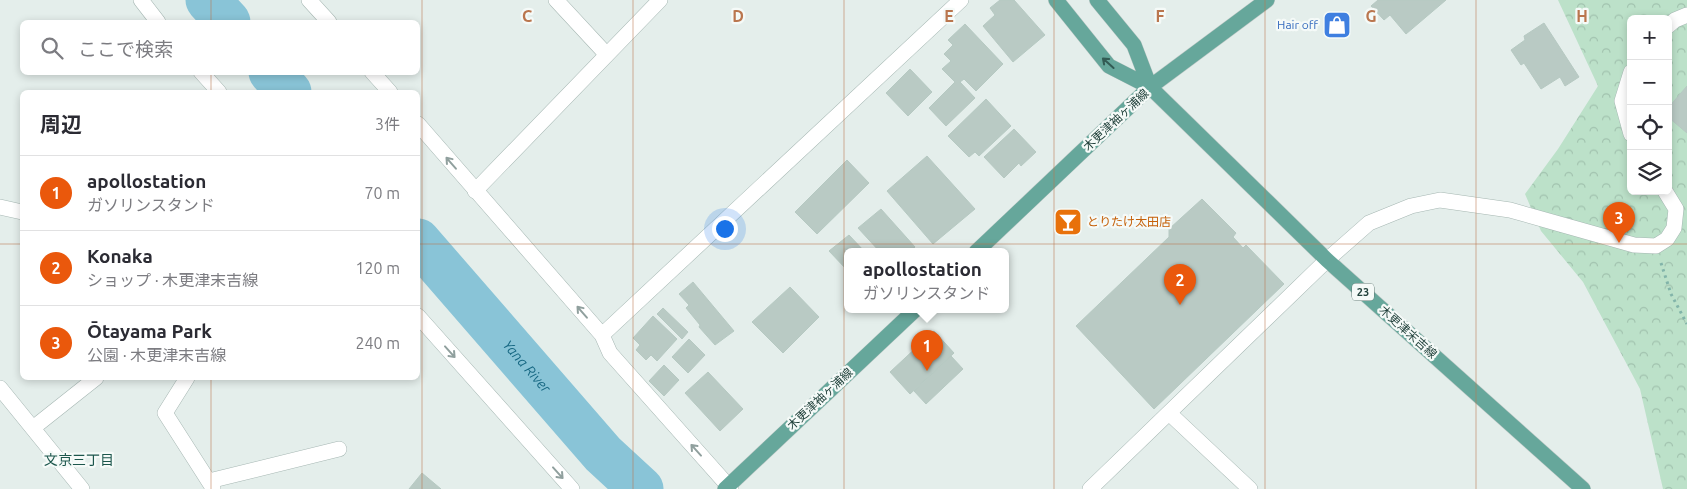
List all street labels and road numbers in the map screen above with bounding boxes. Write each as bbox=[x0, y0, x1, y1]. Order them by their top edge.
street label: 木更津袖ヶ浦線 bbox=[1081, 86, 1151, 153]
road number: 23 bbox=[1352, 284, 1374, 300]
street label: 木更津末吉線 bbox=[1377, 303, 1439, 361]
street label: 木更津袖ヶ浦線 bbox=[785, 365, 855, 432]

